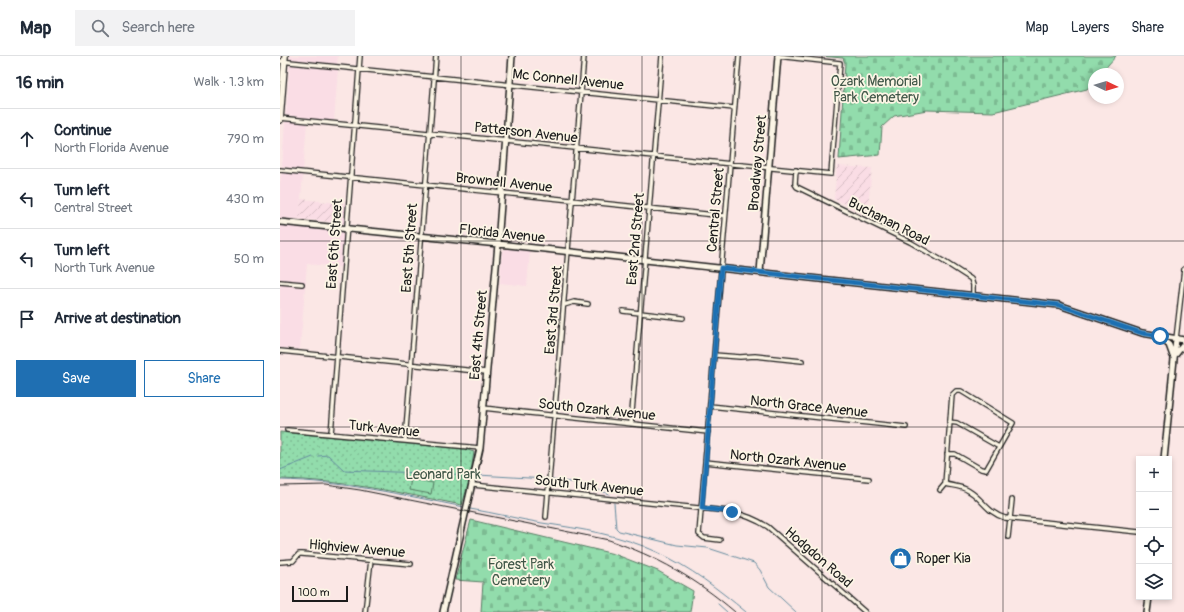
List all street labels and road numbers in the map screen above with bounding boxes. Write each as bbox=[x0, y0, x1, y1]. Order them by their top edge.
street label: Mc Connell Avenue bbox=[511, 65, 624, 94]
street label: Broadway Street bbox=[745, 114, 770, 212]
street label: Patterson Avenue bbox=[473, 119, 579, 146]
street label: Central Street bbox=[703, 167, 728, 253]
street label: Brownell Avenue bbox=[455, 169, 553, 196]
street label: East 2nd Street bbox=[623, 192, 648, 286]
street label: Buchanan Road bbox=[845, 194, 932, 249]
street label: East 6th Street bbox=[323, 198, 346, 290]
street label: East 5th Street bbox=[398, 202, 421, 293]
street label: Florida Avenue bbox=[458, 221, 546, 246]
street label: East 3rd Street bbox=[541, 265, 566, 355]
street label: East 4th Street bbox=[466, 289, 491, 381]
street label: North Grace Avenue bbox=[749, 392, 869, 421]
street label: South Ozark Avenue bbox=[538, 395, 656, 424]
street label: Turk Avenue bbox=[348, 416, 420, 441]
street label: North Ozark Avenue bbox=[729, 446, 847, 475]
street label: South Turk Avenue bbox=[534, 471, 644, 500]
street label: Hodgdon Road bbox=[781, 523, 856, 591]
street label: Highview Avenue bbox=[308, 536, 406, 561]

